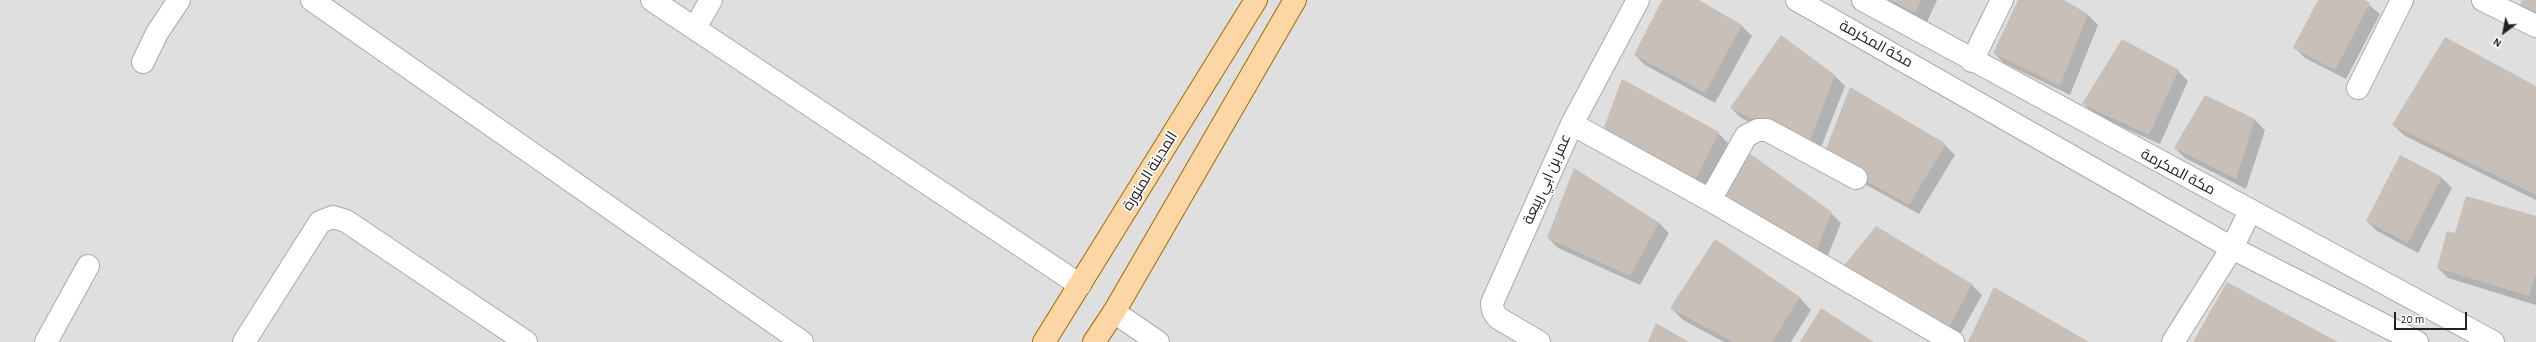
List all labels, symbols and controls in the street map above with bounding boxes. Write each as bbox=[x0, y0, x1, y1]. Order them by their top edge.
north arrow bbox=[2484, 12, 2524, 52]
street label: مكة المكرمة bbox=[1836, 16, 1916, 72]
text: N bbox=[2491, 36, 2504, 49]
street label: المدينة المنورة bbox=[1119, 128, 1181, 214]
street label: عمر بن ابي ربيعة bbox=[1519, 131, 1575, 227]
street label: مكة المكرمة bbox=[2138, 145, 2218, 199]
scale bar bbox=[2396, 304, 2469, 330]
text: 20 m bbox=[2401, 313, 2424, 325]

